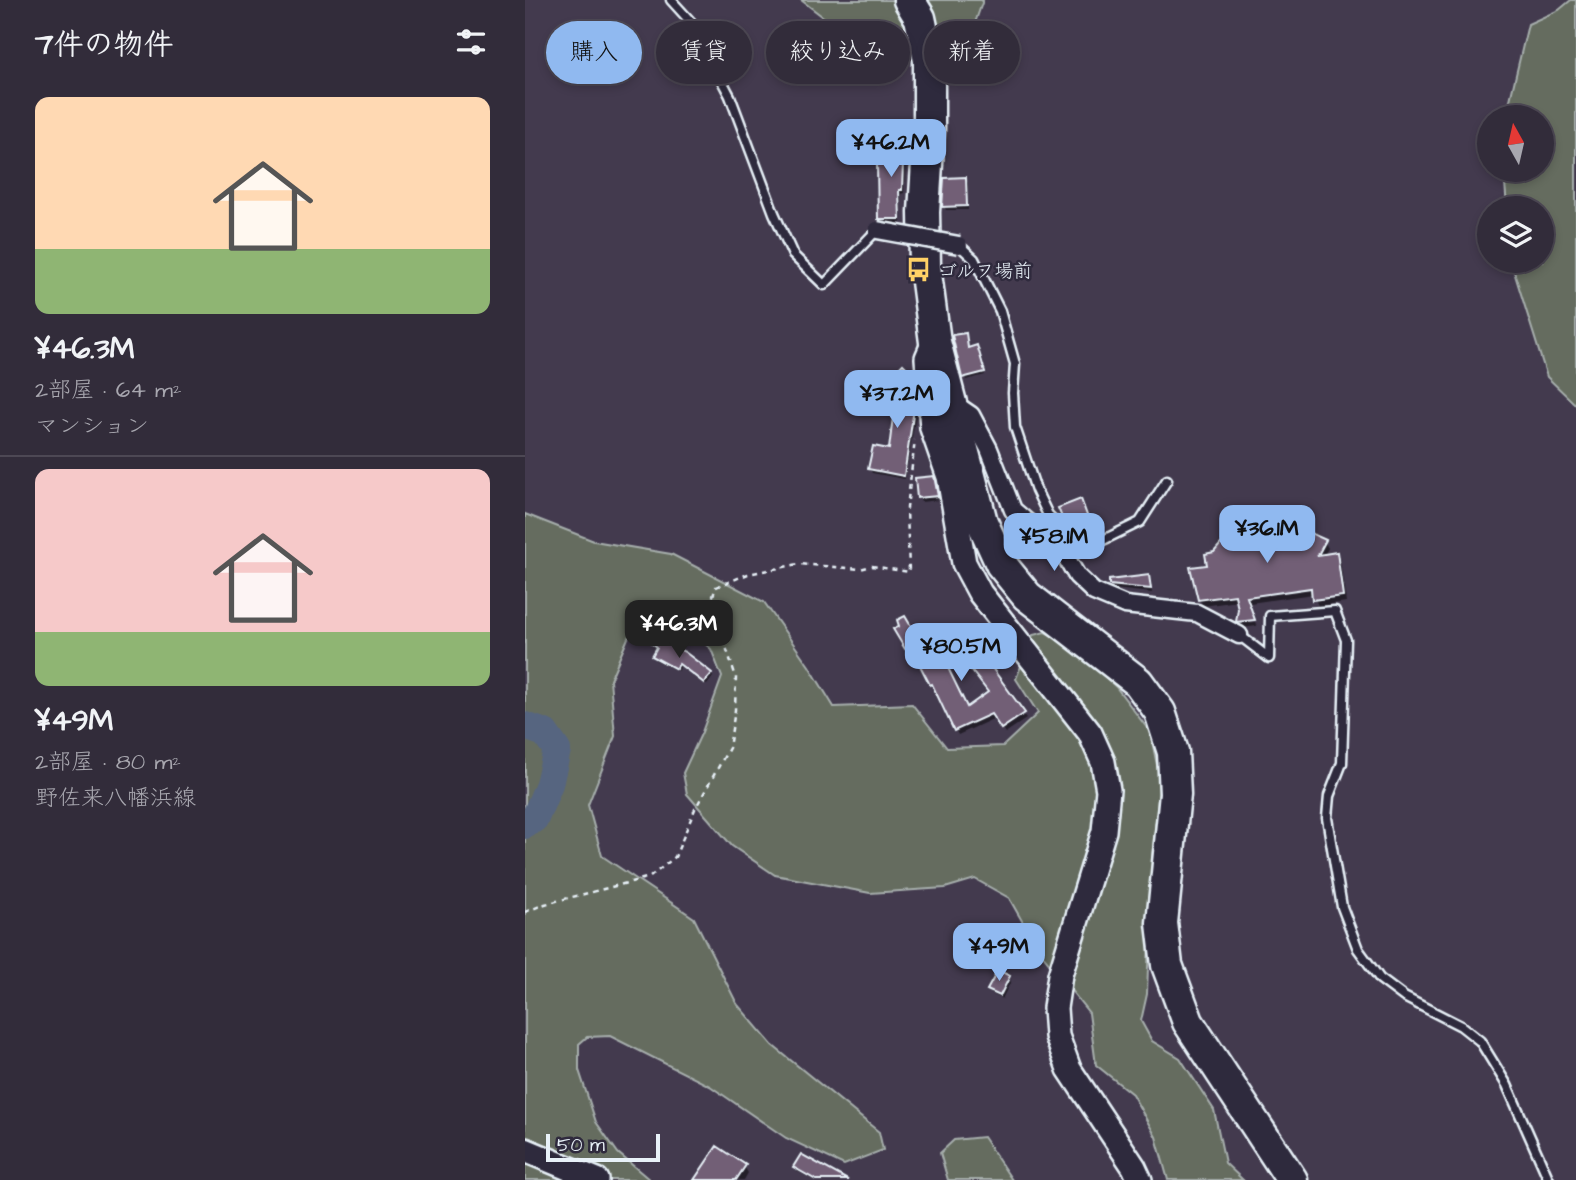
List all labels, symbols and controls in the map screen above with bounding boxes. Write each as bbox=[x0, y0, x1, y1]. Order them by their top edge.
chip: 購入 bbox=[546, 21, 642, 84]
chip: 賃貸 bbox=[656, 21, 752, 84]
chip: 絞り込み bbox=[766, 21, 910, 84]
chip: 新着 bbox=[924, 21, 1020, 84]
icon: filters bbox=[452, 23, 490, 61]
text: 7件の物件 bbox=[35, 24, 173, 66]
north arrow bbox=[1477, 105, 1554, 182]
map controls bbox=[1477, 105, 1554, 273]
pin: ¥46.2M bbox=[834, 120, 948, 179]
text: ¥46.2M bbox=[852, 126, 930, 158]
icon: home bbox=[200, 143, 326, 269]
button: layers bbox=[1477, 196, 1554, 273]
bus stop icon: ゴルフ場前 bbox=[904, 256, 932, 284]
place label: ゴルフ場前 bbox=[938, 258, 1032, 285]
text: ¥46.3M bbox=[35, 328, 135, 370]
pin: ¥37.2M bbox=[840, 370, 954, 430]
text: 2部屋 · 64 m² bbox=[35, 374, 182, 406]
text: ¥37.2M bbox=[860, 377, 934, 409]
text: マンション bbox=[35, 410, 149, 442]
pin: ¥36.1M bbox=[1210, 505, 1324, 565]
text: ¥36.1M bbox=[1235, 512, 1299, 544]
pin: ¥58.1M bbox=[997, 514, 1111, 573]
icon: home bbox=[200, 515, 326, 641]
text: ¥58.1M bbox=[1020, 520, 1088, 552]
pin: ¥46.3M bbox=[622, 600, 736, 660]
text: ¥46.3M bbox=[641, 607, 717, 639]
pin: ¥80.5M bbox=[904, 624, 1018, 683]
text: ¥80.5M bbox=[921, 630, 1001, 662]
text: ¥49M bbox=[35, 700, 113, 742]
text: 2部屋 · 80 m² bbox=[35, 746, 181, 778]
text: 野佐来八幡浜線 bbox=[35, 782, 196, 814]
pin: ¥49M bbox=[958, 923, 1040, 983]
text: ¥49M bbox=[969, 930, 1029, 962]
scale bar bbox=[546, 1131, 660, 1163]
text: 50 m bbox=[557, 1132, 605, 1159]

